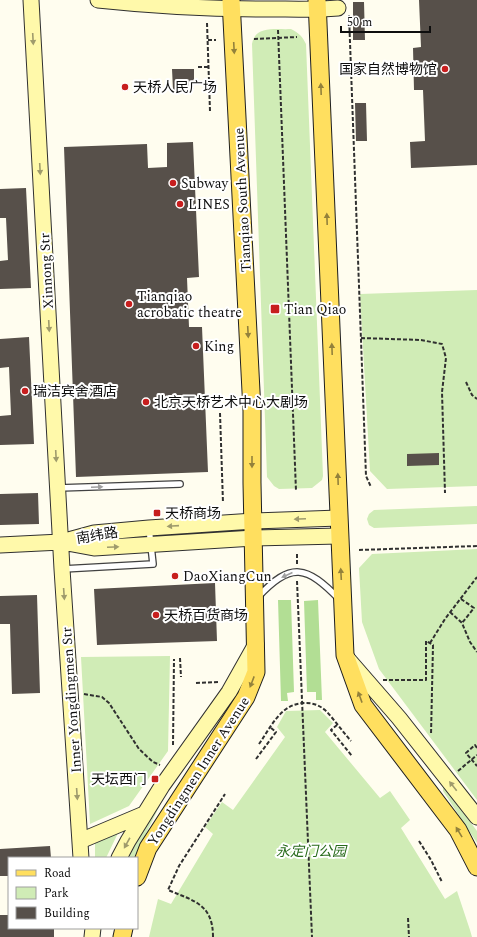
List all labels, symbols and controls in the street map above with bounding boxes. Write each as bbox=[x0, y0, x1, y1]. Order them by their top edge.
scale bar bbox=[341, 8, 430, 34]
text: 50 m bbox=[347, 13, 372, 32]
one-way arrow bbox=[29, 33, 36, 45]
one-way arrow bbox=[231, 42, 237, 55]
place label: 国家自然博物馆 bbox=[339, 59, 437, 80]
marker: 国家自然博物馆 bbox=[440, 64, 450, 74]
place label: 天桥人民广场 bbox=[133, 77, 217, 98]
marker: 天桥人民广场 bbox=[120, 82, 130, 92]
one-way arrow bbox=[318, 82, 324, 95]
street label: Tianqiao South Avenue bbox=[228, 127, 257, 273]
one-way arrow bbox=[37, 163, 43, 176]
place label: Subway bbox=[181, 173, 229, 194]
marker: Subway bbox=[168, 178, 178, 188]
place label: LINES bbox=[188, 194, 230, 215]
marker: LINES bbox=[175, 199, 185, 209]
one-way arrow bbox=[323, 213, 330, 225]
street label: Xinnong Str bbox=[34, 232, 59, 310]
place label: Tianqiao acrobatic theatre bbox=[137, 286, 242, 323]
marker: Tianqiao acrobatic theatre bbox=[124, 299, 134, 309]
place label: Tian Qiao bbox=[284, 299, 346, 320]
marker: Tian Qiao bbox=[269, 303, 281, 315]
one-way arrow bbox=[46, 320, 52, 333]
one-way arrow bbox=[245, 326, 252, 338]
place label: King bbox=[204, 336, 234, 357]
marker: King bbox=[191, 341, 201, 351]
one-way arrow bbox=[329, 342, 335, 355]
place label: 瑞洁宾舍酒店 bbox=[33, 381, 117, 402]
marker: 瑞洁宾舍酒店 bbox=[20, 386, 30, 396]
place label: 北京天桥艺术中心大剧场 bbox=[154, 392, 308, 413]
marker: 北京天桥艺术中心大剧场 bbox=[141, 397, 151, 407]
one-way arrow bbox=[53, 450, 60, 462]
one-way arrow bbox=[249, 456, 255, 469]
one-way arrow bbox=[334, 473, 341, 485]
one-way arrow bbox=[91, 484, 104, 490]
place label: 天桥商场 bbox=[165, 503, 221, 524]
marker: 天桥商场 bbox=[152, 508, 162, 518]
one-way arrow bbox=[293, 516, 306, 522]
street label: 南纬路 bbox=[75, 522, 119, 549]
one-way arrow bbox=[167, 523, 179, 530]
one-way arrow bbox=[107, 543, 119, 550]
place label: DaoXiangCun bbox=[183, 566, 272, 587]
one-way arrow bbox=[337, 568, 344, 580]
marker: DaoXiangCun bbox=[170, 571, 180, 581]
one-way arrow bbox=[281, 572, 293, 578]
one-way arrow bbox=[61, 588, 68, 600]
place label: 天桥百货商场 bbox=[164, 605, 248, 626]
marker: 天桥百货商场 bbox=[151, 610, 161, 620]
street label: Inner Yongdingmen Str bbox=[56, 626, 87, 774]
one-way arrow bbox=[249, 677, 255, 689]
one-way arrow bbox=[356, 691, 362, 703]
street label: Yongdingmen Inner Avenue bbox=[142, 692, 255, 850]
place label: 天坛西门 bbox=[91, 769, 147, 790]
marker: 天坛西门 bbox=[150, 774, 160, 784]
one-way arrow bbox=[449, 781, 458, 792]
one-way arrow bbox=[74, 788, 81, 800]
one-way arrow bbox=[456, 826, 463, 838]
one-way arrow bbox=[123, 837, 130, 849]
park label: 永定门公园 bbox=[276, 841, 348, 862]
legend bbox=[8, 857, 138, 929]
text: Road bbox=[44, 864, 71, 883]
text: Park bbox=[44, 884, 69, 903]
text: Building bbox=[44, 904, 90, 923]

